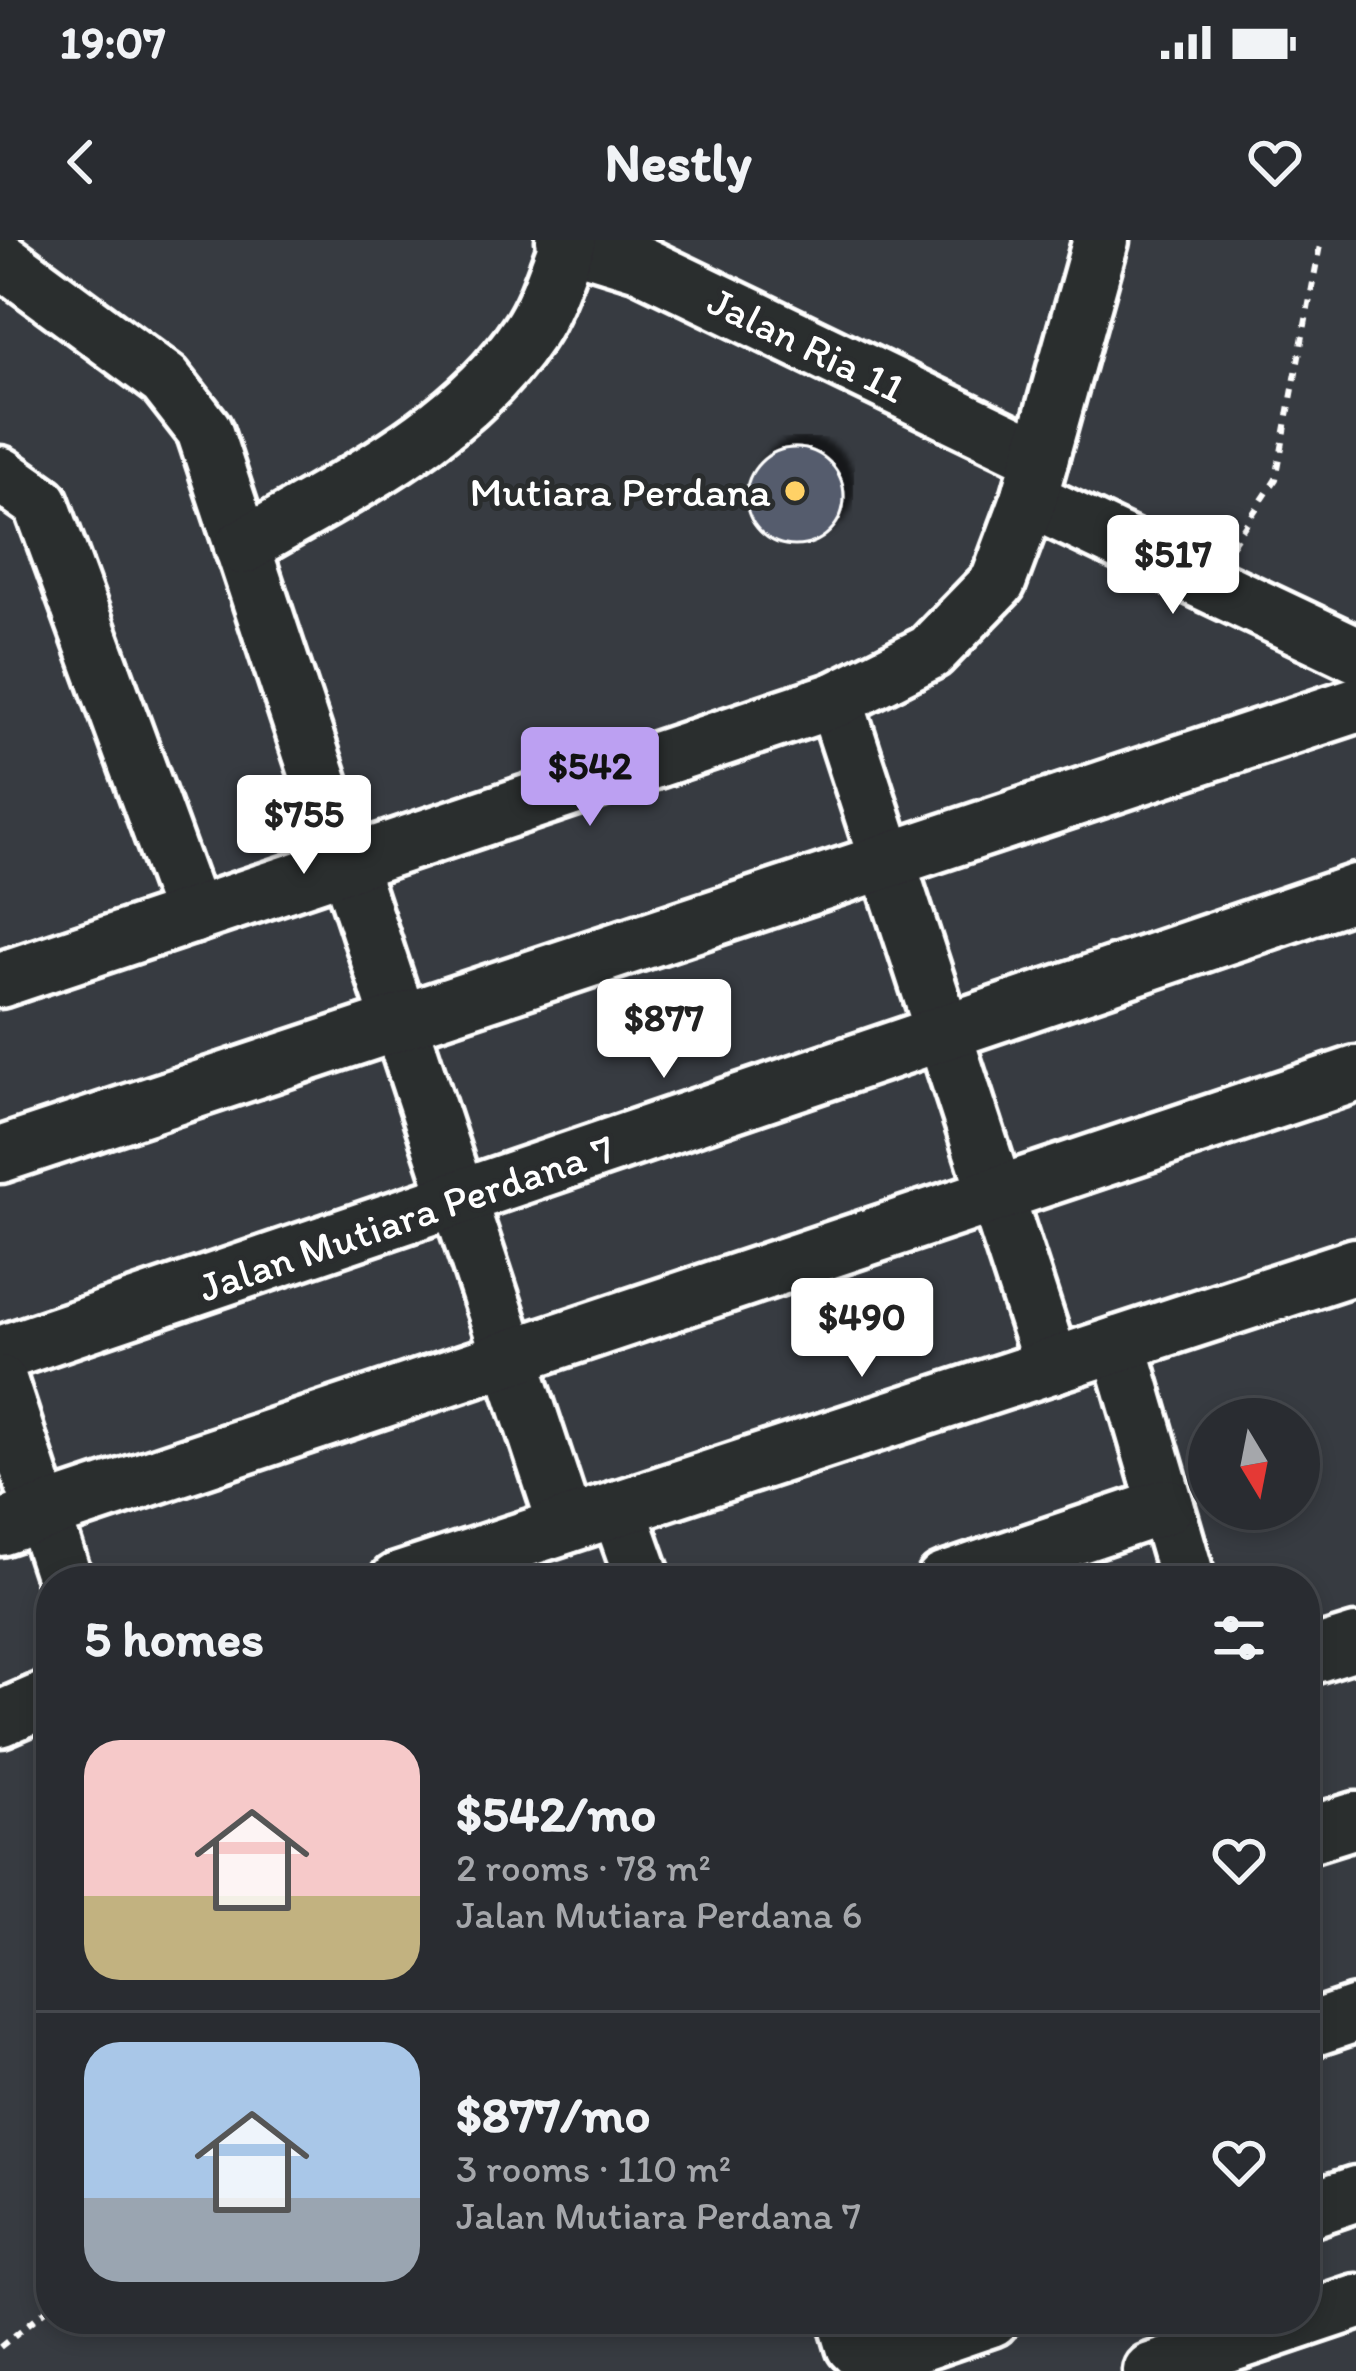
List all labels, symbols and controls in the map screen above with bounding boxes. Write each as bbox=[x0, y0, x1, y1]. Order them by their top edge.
text: 19:07 bbox=[60, 15, 165, 69]
icon: back bbox=[48, 129, 114, 195]
icon: heart bbox=[1242, 129, 1308, 195]
text: Nestly bbox=[604, 130, 752, 195]
street label: Jalan Ria 11 bbox=[700, 275, 914, 414]
place label: Mutiara Perdana bbox=[469, 466, 771, 517]
marker: Mutiara Perdana bbox=[782, 478, 808, 504]
pin: $517 bbox=[1102, 515, 1244, 617]
text: $517 bbox=[1134, 530, 1212, 577]
pin: $542 bbox=[519, 727, 661, 829]
text: $542 bbox=[548, 742, 632, 789]
pin: $755 bbox=[233, 775, 375, 877]
text: $755 bbox=[264, 790, 344, 837]
pin: $877 bbox=[593, 979, 735, 1081]
text: $877 bbox=[624, 994, 704, 1041]
street label: Jalan Mutiara Perdana 7 bbox=[192, 1122, 621, 1313]
pin: $490 bbox=[791, 1278, 933, 1380]
text: $490 bbox=[818, 1293, 906, 1340]
north arrow bbox=[1188, 1398, 1320, 1530]
map controls bbox=[1188, 1398, 1320, 1530]
icon: filters bbox=[1206, 1605, 1272, 1671]
text: 5 homes bbox=[84, 1608, 264, 1669]
text: $542/mo bbox=[456, 1783, 656, 1844]
icon: home bbox=[180, 1788, 324, 1932]
icon: heart bbox=[1206, 1827, 1272, 1893]
text: 2 rooms · 78 m² bbox=[456, 1844, 711, 1891]
text: Jalan Mutiara Perdana 6 bbox=[456, 1891, 862, 1938]
text: $877/mo bbox=[456, 2084, 651, 2145]
icon: home bbox=[180, 2090, 324, 2234]
icon: heart bbox=[1206, 2129, 1272, 2195]
text: 3 rooms · 110 m² bbox=[456, 2145, 731, 2192]
text: Jalan Mutiara Perdana 7 bbox=[456, 2192, 861, 2239]

